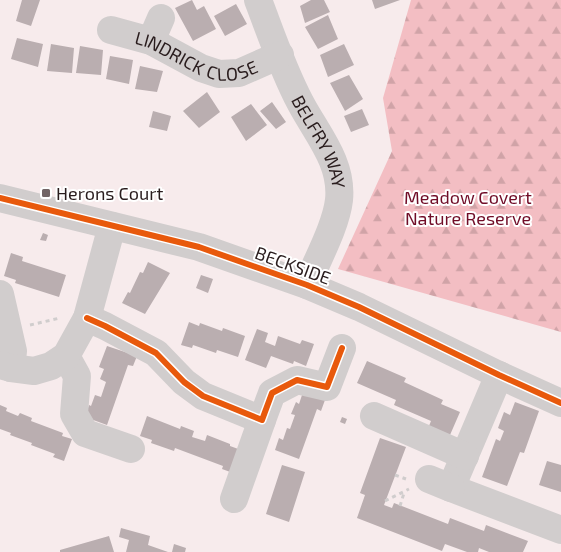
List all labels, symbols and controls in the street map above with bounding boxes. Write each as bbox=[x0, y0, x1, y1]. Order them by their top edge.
street label: LINDRICK CLOSE bbox=[133, 26, 261, 85]
street label: BELFRY WAY bbox=[287, 91, 350, 190]
place label: Herons Court bbox=[56, 182, 163, 204]
park label: Meadow Covert Nature Reserve bbox=[404, 186, 532, 229]
marker: Herons Court bbox=[40, 187, 52, 199]
street label: BECKSIDE bbox=[252, 241, 334, 289]

